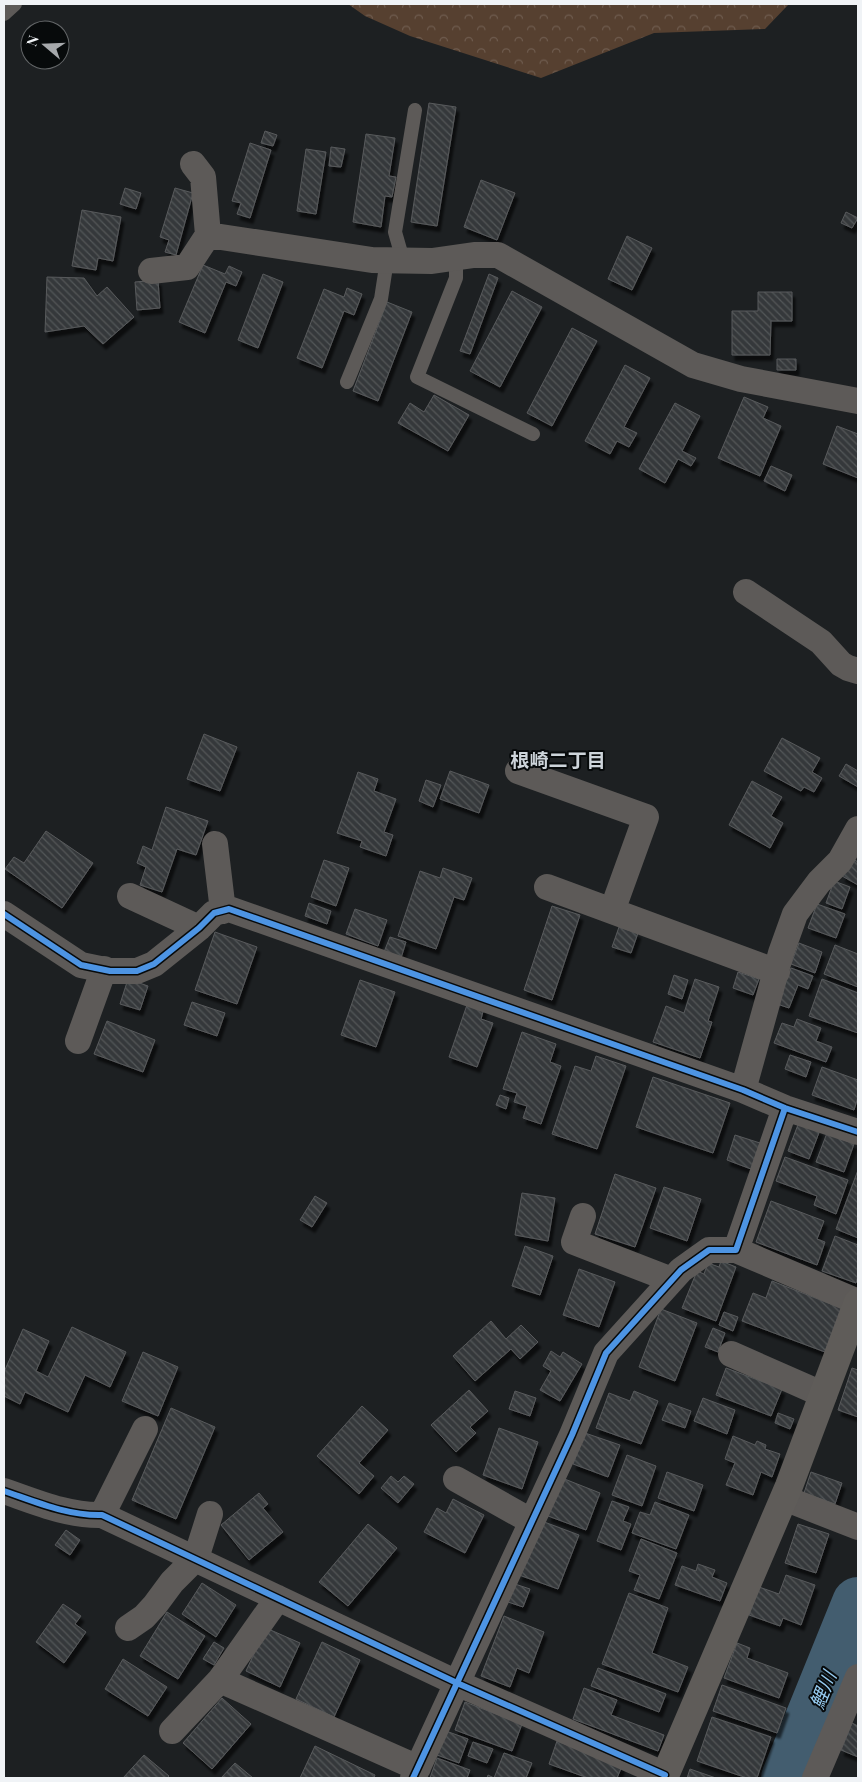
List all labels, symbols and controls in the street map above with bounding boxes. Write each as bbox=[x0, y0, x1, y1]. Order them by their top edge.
north arrow bbox=[20, 20, 70, 70]
text: N bbox=[22, 33, 43, 48]
district label: 根崎二丁目 bbox=[510, 746, 606, 772]
water label: 鯉川 bbox=[803, 1665, 842, 1712]

